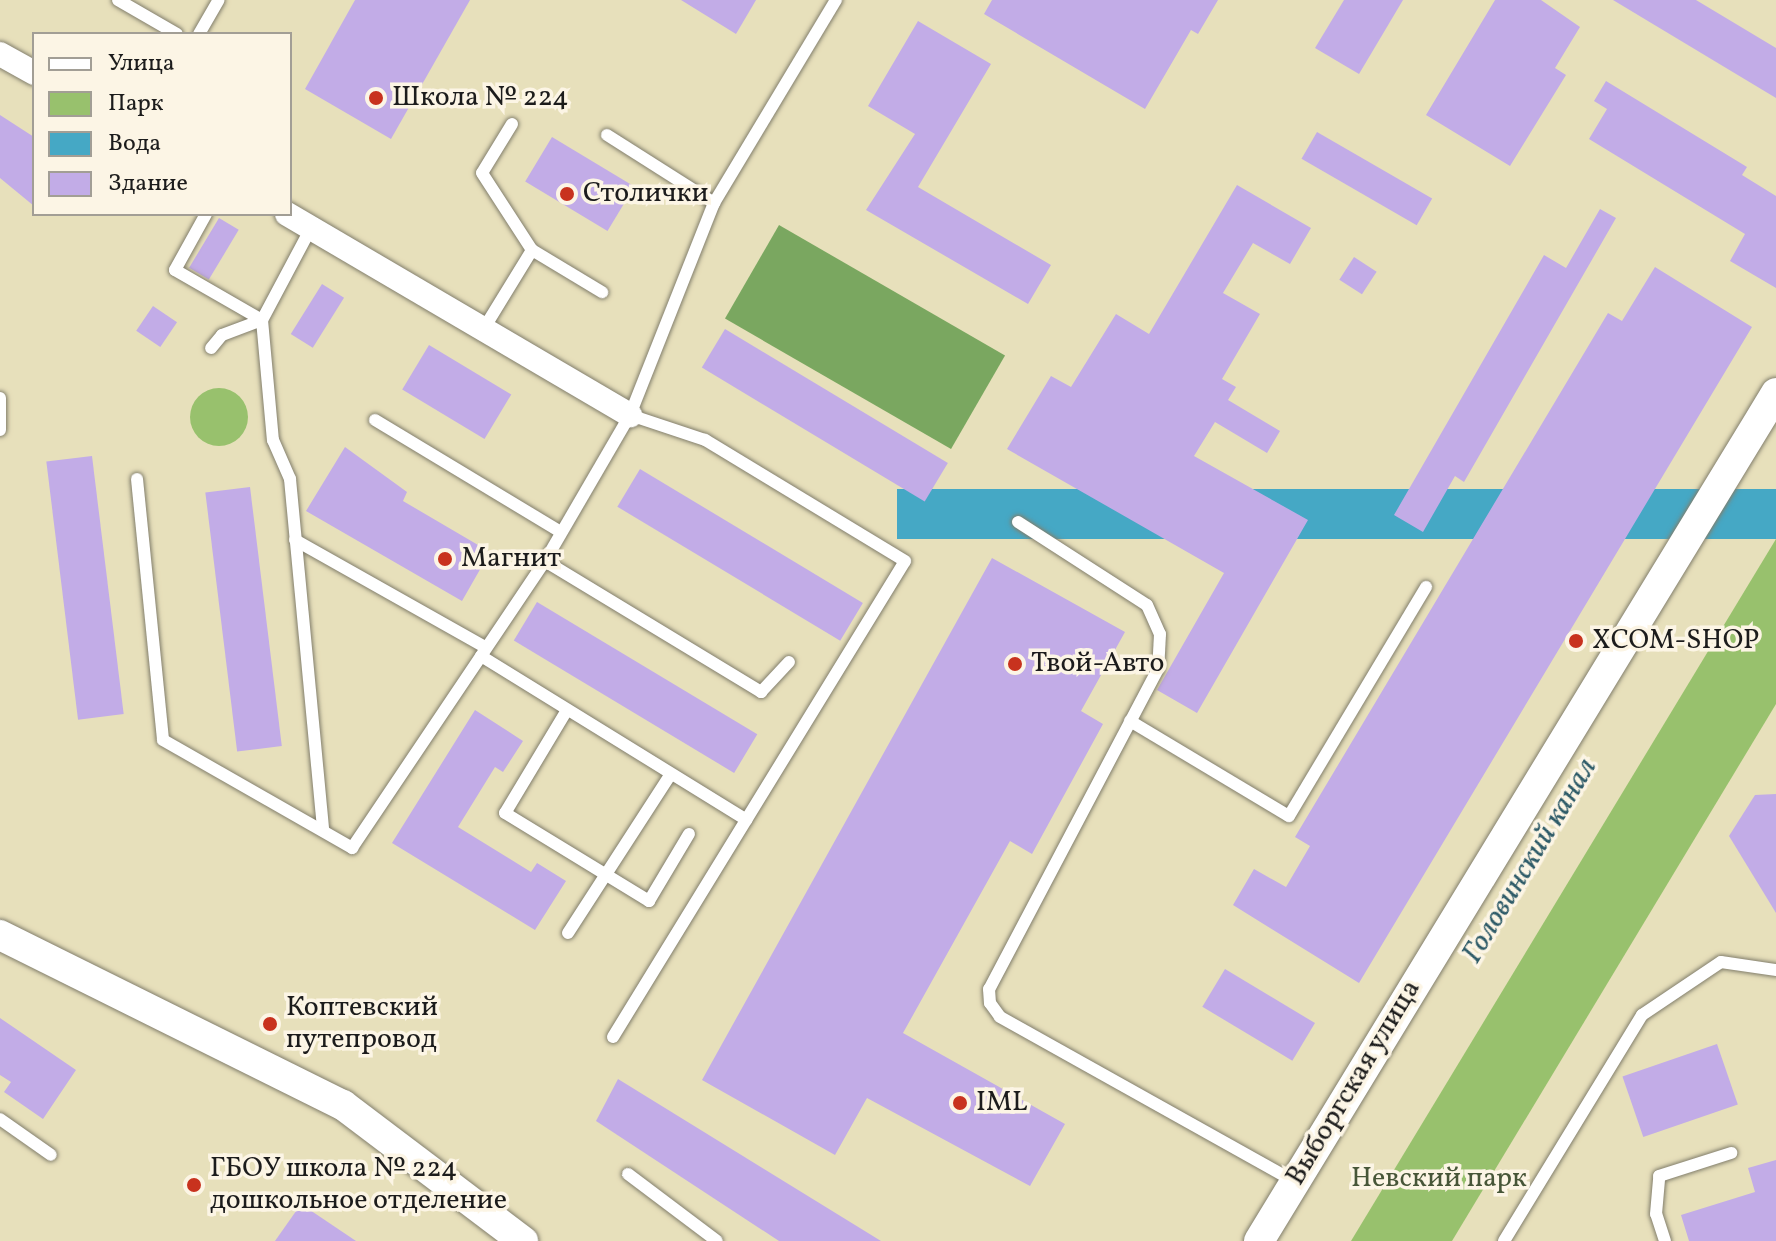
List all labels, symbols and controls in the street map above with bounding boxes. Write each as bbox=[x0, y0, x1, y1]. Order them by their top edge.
legend bbox=[32, 32, 292, 216]
text: Улица bbox=[108, 47, 175, 81]
place label: Школа № 224 bbox=[392, 81, 569, 115]
text: Парк bbox=[108, 87, 164, 121]
marker: Школа № 224 bbox=[367, 89, 385, 107]
text: Вода bbox=[108, 127, 161, 161]
text: Здание bbox=[108, 167, 188, 201]
place label: Столички bbox=[583, 177, 709, 211]
marker: Столички bbox=[558, 185, 576, 203]
place label: Магнит bbox=[461, 542, 561, 576]
marker: Магнит bbox=[436, 550, 454, 568]
place label: XCOM-SHOP bbox=[1592, 624, 1759, 658]
marker: XCOM-SHOP bbox=[1567, 632, 1585, 650]
place label: Твой-Авто bbox=[1031, 647, 1164, 681]
marker: Твой-Авто bbox=[1006, 655, 1024, 673]
water label: Головинский канал bbox=[1455, 752, 1605, 970]
street label: Выборгская улица bbox=[1279, 974, 1429, 1192]
place label: Коптевский путепровод bbox=[286, 991, 438, 1057]
marker: Коптевский путепровод bbox=[261, 1015, 279, 1033]
place label: IML bbox=[976, 1086, 1028, 1120]
marker: IML bbox=[951, 1094, 969, 1112]
place label: ГБОУ школа № 224 дошкольное отделение bbox=[210, 1152, 507, 1218]
park label: Невский парк bbox=[1351, 1162, 1527, 1196]
marker: ГБОУ школа № 224 дошкольное отделение bbox=[185, 1176, 203, 1194]

